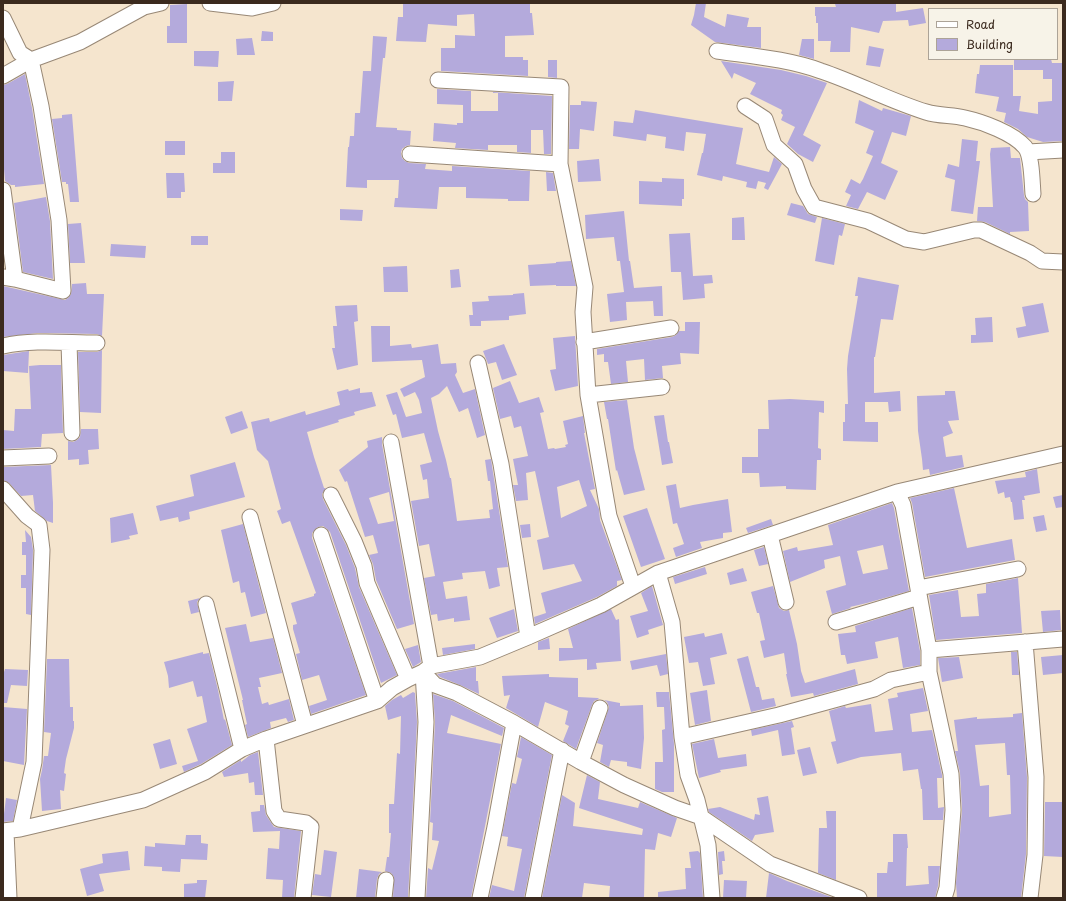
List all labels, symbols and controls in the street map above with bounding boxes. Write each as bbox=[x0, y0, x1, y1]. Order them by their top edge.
legend bbox=[928, 8, 1058, 60]
text: Road bbox=[966, 15, 995, 33]
text: Building bbox=[966, 35, 1013, 53]

